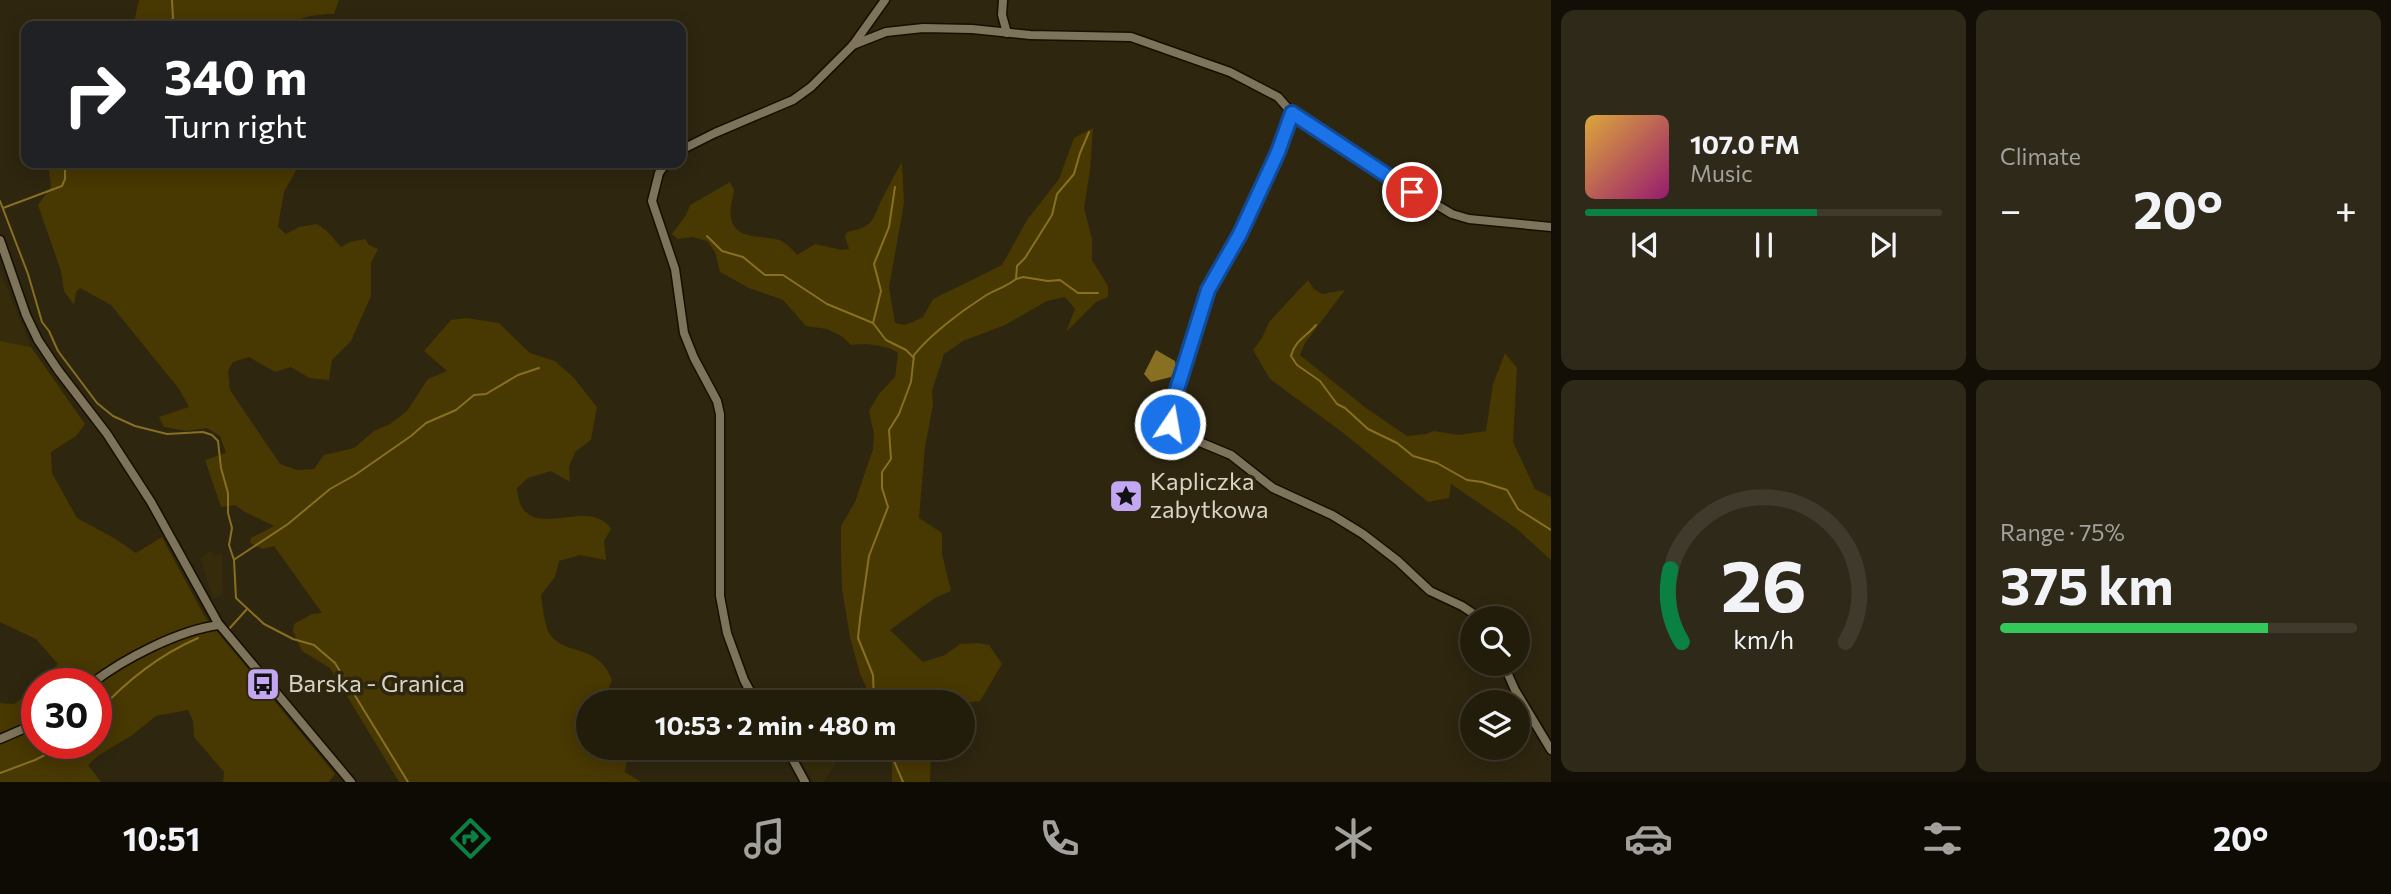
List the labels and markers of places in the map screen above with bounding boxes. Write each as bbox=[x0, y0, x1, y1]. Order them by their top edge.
pin bbox=[1382, 162, 1442, 222]
place label: Kapliczka zabytkowa bbox=[1150, 466, 1269, 523]
place icon: Kapliczka zabytkowa bbox=[1107, 477, 1145, 515]
bus stop icon: Barska - Granica bbox=[244, 665, 282, 703]
place label: Barska - Granica bbox=[288, 668, 465, 697]

